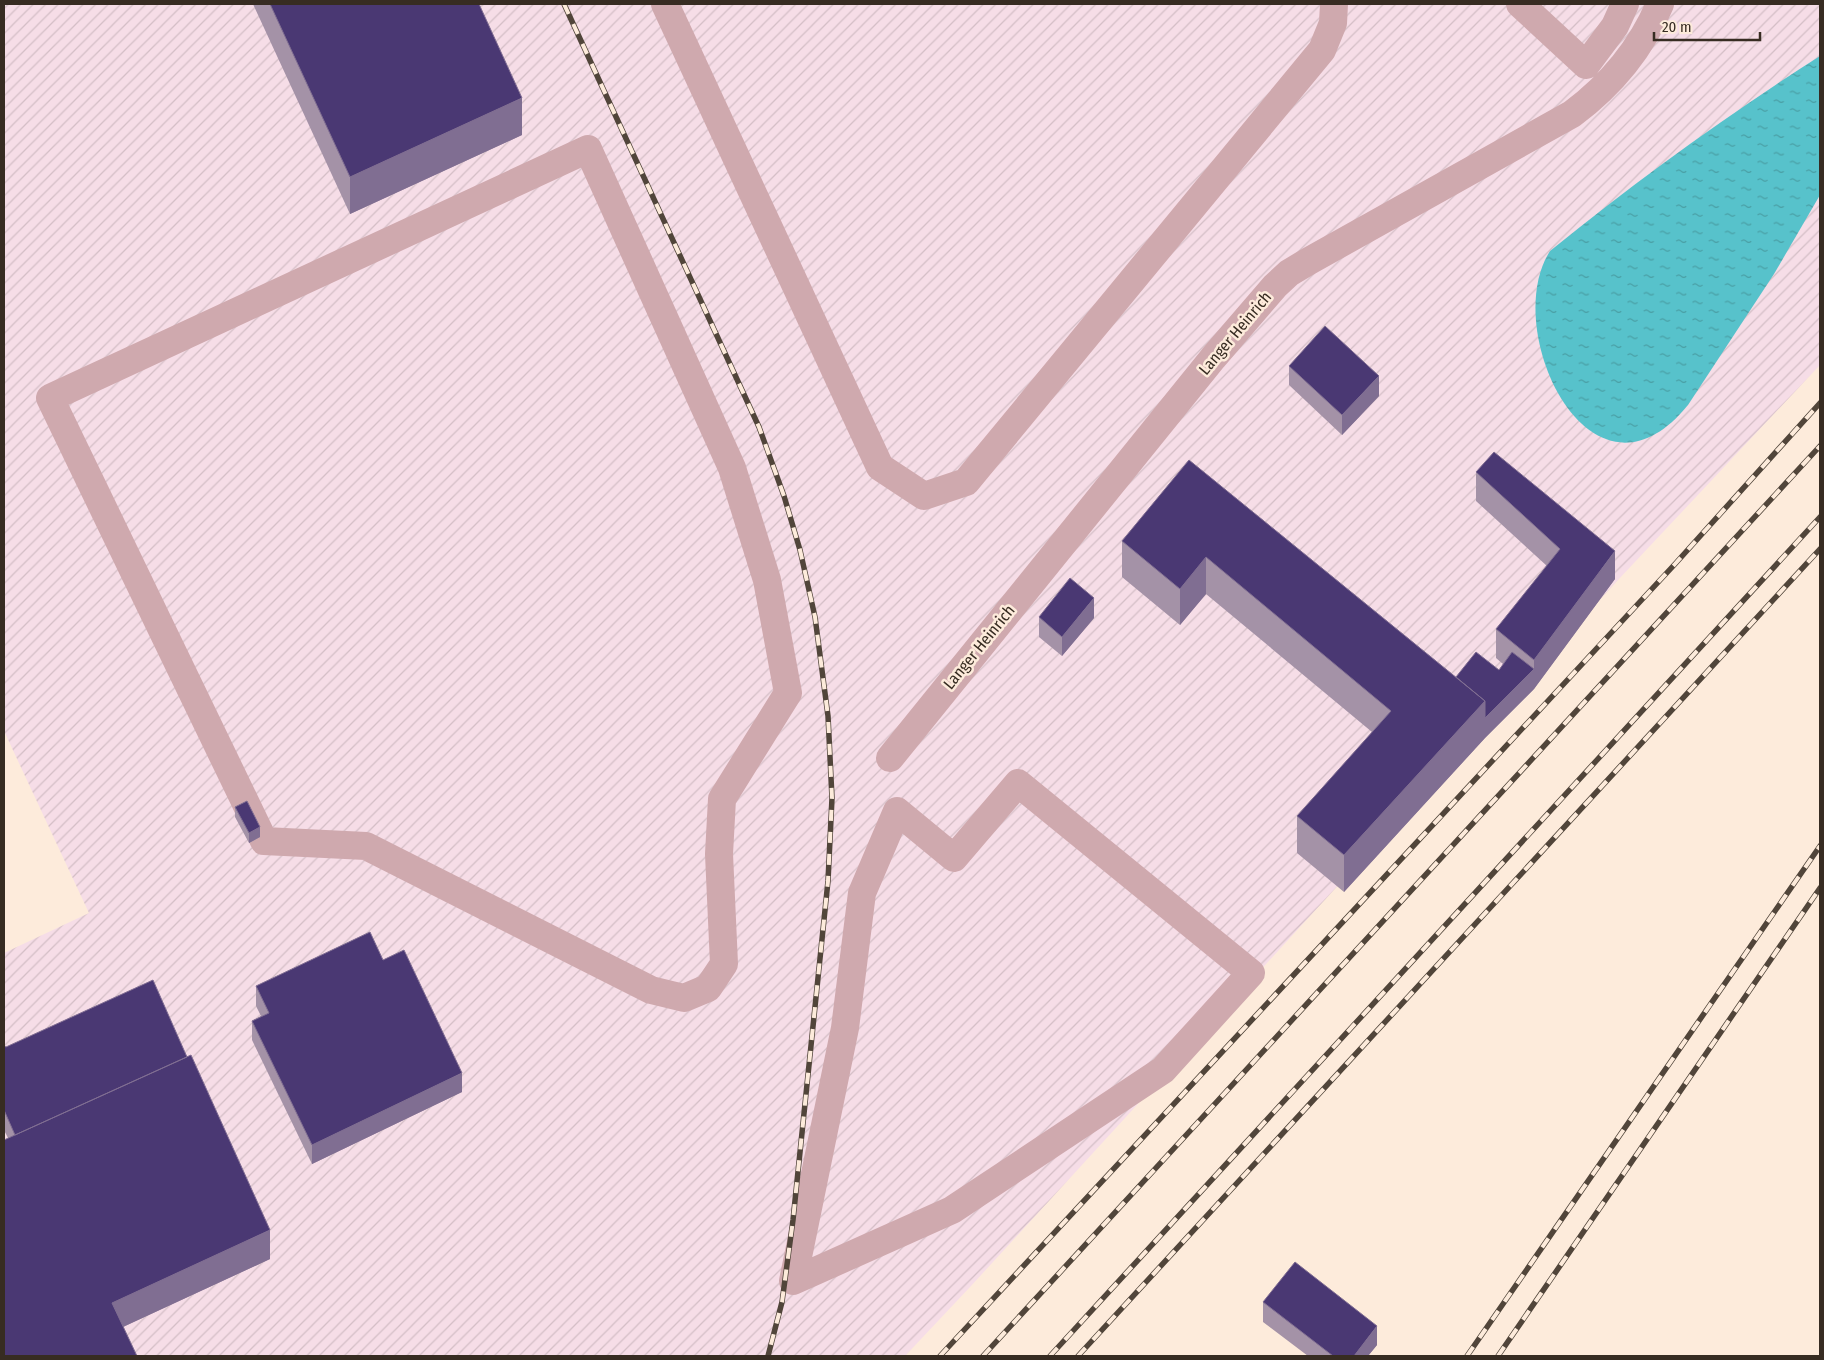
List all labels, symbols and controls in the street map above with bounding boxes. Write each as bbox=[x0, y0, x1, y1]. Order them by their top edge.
scale bar bbox=[1654, 10, 1760, 42]
text: 20 m bbox=[1662, 18, 1692, 36]
street label: Langer Heinrich bbox=[1195, 288, 1275, 378]
street label: Langer Heinrich bbox=[939, 601, 1019, 693]

